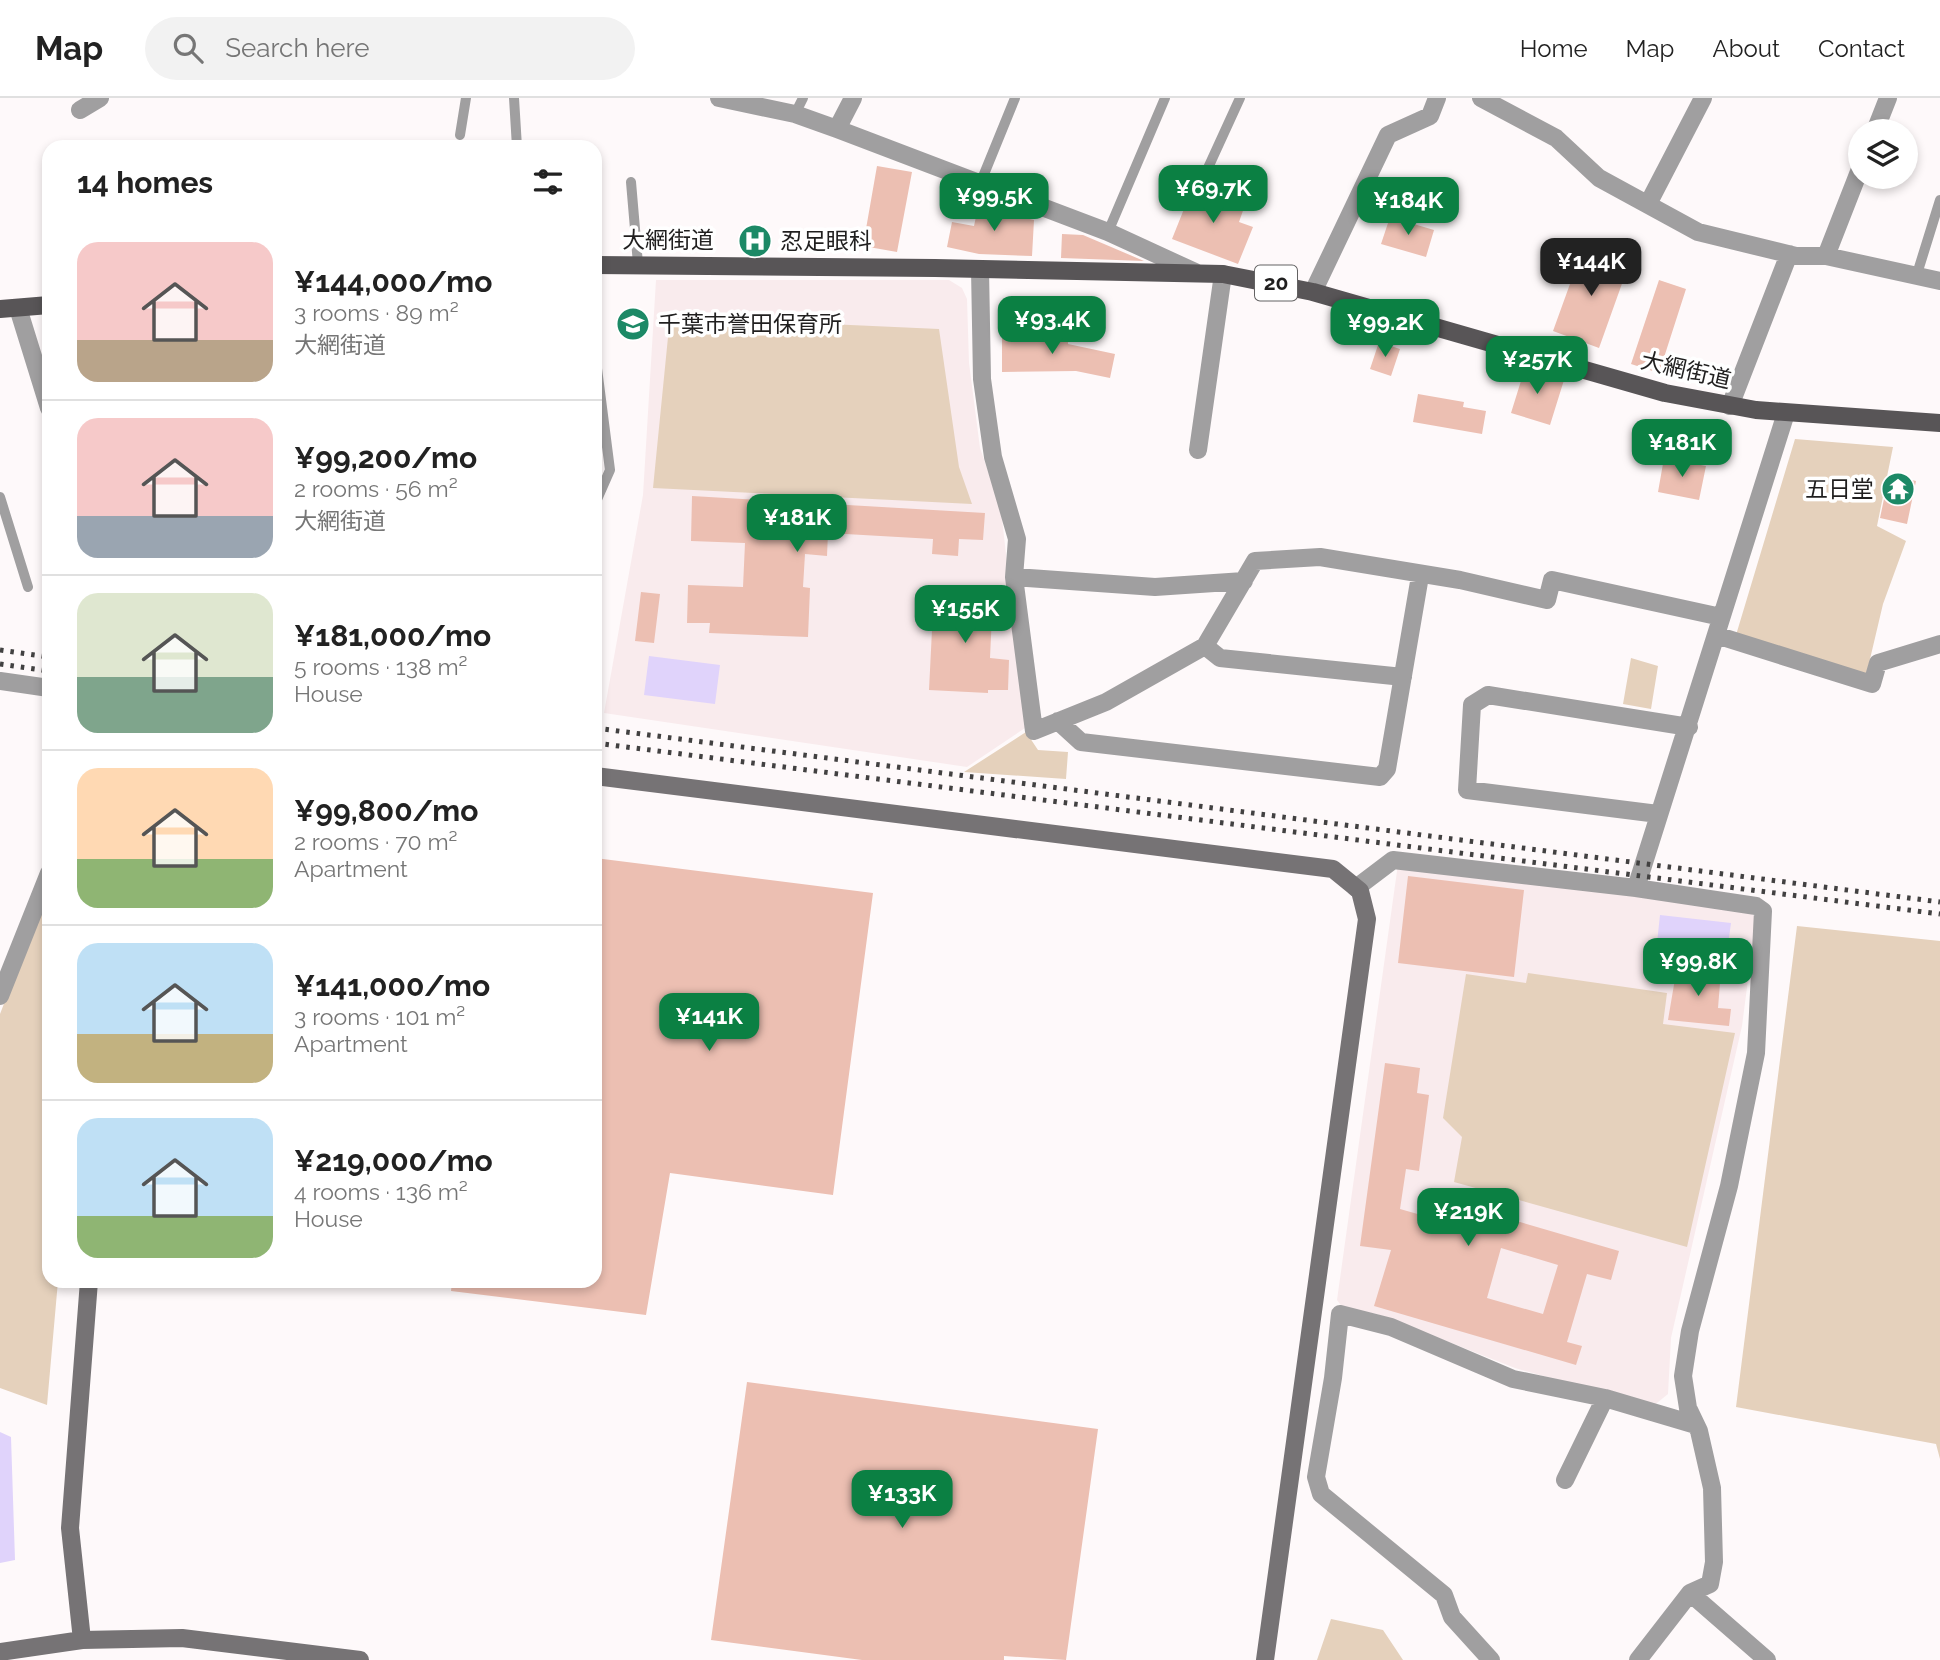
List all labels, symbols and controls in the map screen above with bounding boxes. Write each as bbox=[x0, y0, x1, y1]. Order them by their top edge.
search box bbox=[145, 17, 635, 80]
text: Map bbox=[35, 29, 103, 68]
icon: search bbox=[169, 29, 207, 67]
text: Search here bbox=[225, 33, 370, 63]
text: Home bbox=[1520, 34, 1588, 63]
text: Map bbox=[1626, 34, 1674, 63]
text: About bbox=[1712, 34, 1780, 63]
text: Contact bbox=[1818, 34, 1905, 63]
map controls bbox=[1848, 119, 1918, 189]
button: layers bbox=[1848, 119, 1918, 189]
icon: filters bbox=[529, 163, 567, 201]
text: 14 homes bbox=[77, 165, 213, 200]
pin: ¥69.7K bbox=[1156, 166, 1270, 225]
pin: ¥99.5K bbox=[937, 174, 1051, 233]
text: ¥69.7K bbox=[1175, 174, 1251, 201]
pin: ¥184K bbox=[1359, 178, 1457, 237]
text: ¥99.5K bbox=[956, 182, 1032, 209]
text: ¥184K bbox=[1373, 186, 1443, 213]
hospital icon: 忍足眼科 bbox=[736, 222, 774, 260]
street label: 大網街道 bbox=[622, 226, 714, 253]
place label: 忍足眼科 bbox=[780, 227, 872, 254]
pin: ¥144K bbox=[1542, 238, 1640, 298]
text: ¥144K bbox=[1556, 247, 1626, 274]
text: ¥144,000/mo bbox=[294, 264, 492, 299]
road number: 20 bbox=[1255, 266, 1297, 300]
icon: home bbox=[133, 270, 217, 354]
pin: ¥93.4K bbox=[995, 296, 1109, 356]
text: 3 rooms · 89 m² bbox=[294, 299, 459, 326]
pin: ¥99.2K bbox=[1328, 300, 1442, 359]
school or university icon: 千葉市誉田保育所 bbox=[614, 305, 652, 343]
text: ¥93.4K bbox=[1014, 305, 1090, 332]
text: ¥99.2K bbox=[1346, 308, 1424, 335]
place label: 千葉市誉田保育所 bbox=[658, 310, 842, 337]
text: 大網街道 bbox=[294, 331, 386, 358]
pin: ¥257K bbox=[1488, 336, 1586, 396]
text: ¥257K bbox=[1502, 345, 1572, 372]
street label: 大網街道 bbox=[1638, 346, 1734, 393]
pin: ¥181K bbox=[1633, 420, 1731, 479]
text: ¥181K bbox=[1648, 428, 1716, 455]
text: ¥99,200/mo bbox=[294, 440, 477, 475]
icon: home bbox=[133, 446, 217, 530]
temple icon: 五日堂 bbox=[1879, 470, 1917, 508]
text: 2 rooms · 56 m² bbox=[294, 475, 458, 502]
place label: 五日堂 bbox=[1805, 475, 1874, 502]
pin: ¥181K bbox=[748, 494, 846, 554]
text: ¥181K bbox=[763, 503, 831, 530]
text: 大網街道 bbox=[294, 507, 386, 534]
pin: ¥155K bbox=[916, 586, 1014, 645]
text: ¥155K bbox=[931, 594, 999, 621]
text: ¥181,000/mo bbox=[294, 618, 491, 653]
icon: home bbox=[133, 621, 217, 705]
text: 5 rooms · 138 m² bbox=[294, 653, 468, 680]
text: House bbox=[294, 680, 363, 707]
text: ¥99,800/mo bbox=[294, 793, 478, 828]
icon: home bbox=[133, 796, 217, 880]
text: 2 rooms · 70 m² bbox=[294, 828, 457, 855]
text: Apartment bbox=[294, 855, 408, 882]
pin: ¥99.8K bbox=[1641, 939, 1755, 998]
text: ¥99.8K bbox=[1659, 947, 1737, 974]
text: ¥141,000/mo bbox=[294, 968, 490, 1003]
icon: home bbox=[133, 971, 217, 1055]
pin: ¥141K bbox=[660, 993, 758, 1053]
text: ¥141K bbox=[675, 1002, 743, 1029]
text: 3 rooms · 101 m² bbox=[294, 1003, 465, 1030]
text: Apartment bbox=[294, 1030, 408, 1057]
text: ¥219,000/mo bbox=[294, 1143, 493, 1178]
icon: home bbox=[133, 1146, 217, 1230]
text: 4 rooms · 136 m² bbox=[294, 1178, 468, 1205]
pin: ¥219K bbox=[1419, 1188, 1517, 1248]
text: ¥219K bbox=[1433, 1197, 1503, 1224]
text: House bbox=[294, 1205, 363, 1232]
pin: ¥133K bbox=[853, 1470, 951, 1530]
text: ¥133K bbox=[868, 1479, 936, 1506]

